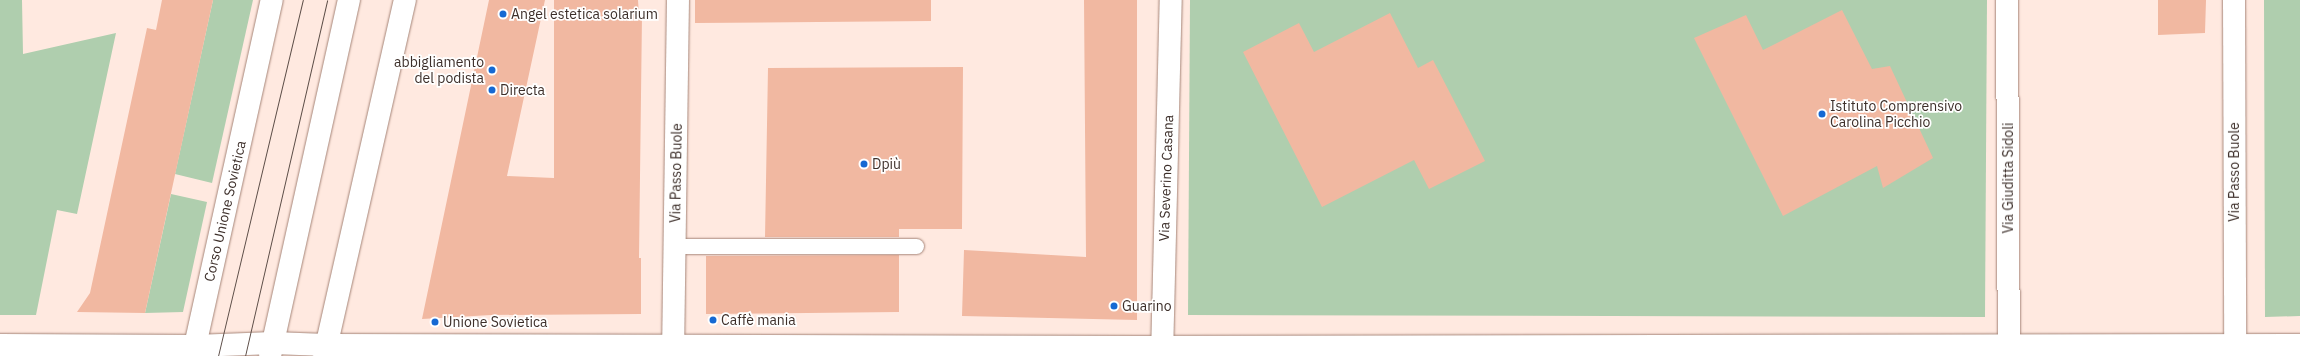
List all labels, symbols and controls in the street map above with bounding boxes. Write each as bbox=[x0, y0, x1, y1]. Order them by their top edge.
place label: Angel estetica solarium bbox=[511, 6, 658, 22]
marker: Angel estetica solarium bbox=[498, 9, 508, 19]
place label: abbigliamento del podista bbox=[394, 54, 484, 86]
marker: abbigliamento del podista bbox=[487, 65, 497, 75]
place label: Directa bbox=[500, 82, 545, 98]
marker: Directa bbox=[487, 85, 497, 95]
place label: Istituto Comprensivo Carolina Picchio bbox=[1830, 98, 1962, 130]
marker: Istituto Comprensivo Carolina Picchio bbox=[1817, 109, 1827, 119]
street label: Via Severino Casana bbox=[1155, 114, 1177, 242]
street label: Via Passo Buole bbox=[2226, 122, 2242, 222]
street label: Via Passo Buole bbox=[667, 123, 685, 223]
street label: Via Giuditta Sidoli bbox=[2000, 123, 2016, 233]
street label: Corso Unione Sovietica bbox=[201, 139, 249, 283]
place label: Dpiù bbox=[872, 156, 901, 172]
marker: Dpiù bbox=[859, 159, 869, 169]
place label: Guarino bbox=[1122, 298, 1172, 314]
marker: Guarino bbox=[1109, 301, 1119, 311]
place label: Caffè mania bbox=[721, 312, 796, 328]
place label: Unione Sovietica bbox=[443, 314, 548, 330]
marker: Caffè mania bbox=[708, 315, 718, 325]
marker: Unione Sovietica bbox=[430, 317, 440, 327]

